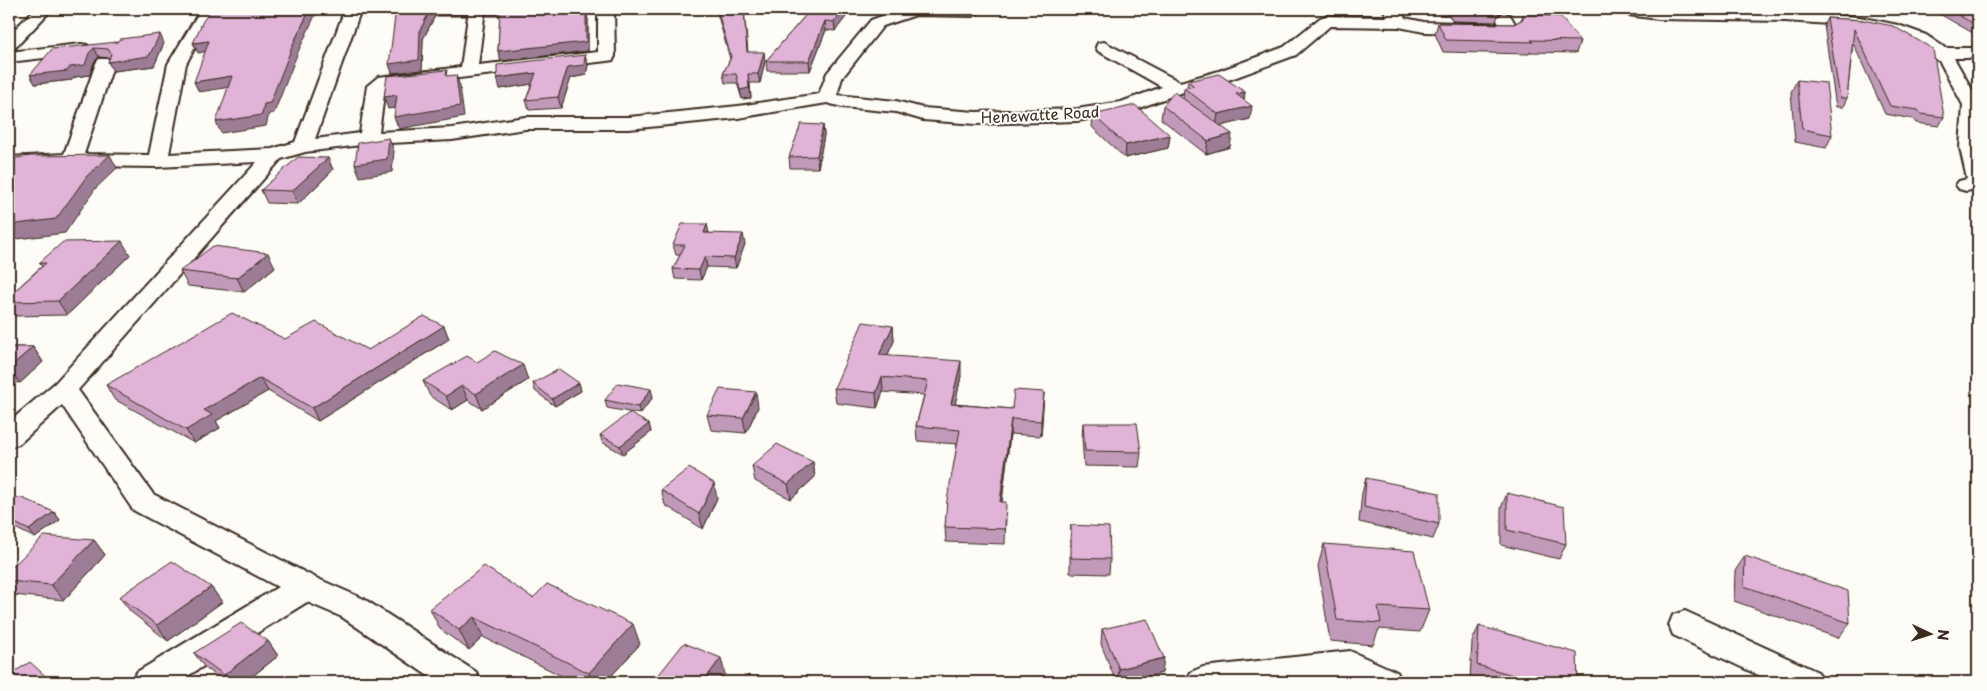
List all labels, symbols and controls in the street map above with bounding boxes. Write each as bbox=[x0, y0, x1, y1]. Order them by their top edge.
street label: Henewatte Road bbox=[980, 99, 1100, 129]
north arrow bbox=[1904, 608, 1954, 658]
text: N bbox=[1933, 629, 1954, 641]

